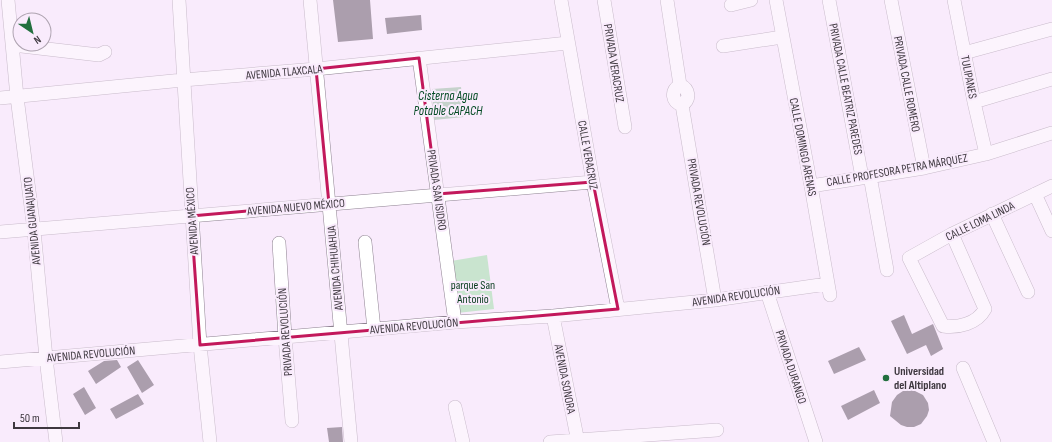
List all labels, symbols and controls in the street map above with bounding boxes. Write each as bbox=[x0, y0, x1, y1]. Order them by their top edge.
north arrow bbox=[12, 12, 52, 52]
street label: PRIVADA CALLE BEATRIZ PAREDES bbox=[825, 22, 866, 156]
street label: PRIVADA VERACRUZ bbox=[600, 23, 627, 103]
text: N bbox=[31, 33, 44, 47]
street label: PRIVADA CALLE ROMERO bbox=[890, 35, 923, 133]
street label: TULIPANES bbox=[957, 54, 980, 100]
street label: AVENIDA TLAXCALA bbox=[244, 62, 324, 83]
water label: Cisterna Agua Potable CAPACH bbox=[413, 88, 483, 119]
street label: CALLE DOMINGO ARENAS bbox=[786, 97, 819, 198]
street label: CALLE VERACRUZ bbox=[574, 119, 601, 191]
street label: PRIVADA SAN ISIDRO bbox=[423, 149, 450, 232]
street label: CALLE PROFESORA PETRA MÁRQUEZ bbox=[825, 151, 969, 190]
street label: PRIVADA REVOLUCIÓN bbox=[683, 157, 714, 247]
street label: AVENIDA GUANAJUATO bbox=[20, 176, 45, 267]
street label: AVENIDA MÉXICO bbox=[183, 187, 202, 256]
street label: AVENIDA NUEVO MÉXICO bbox=[246, 196, 346, 219]
street label: CALLE LOMA LINDA bbox=[943, 198, 1018, 245]
street label: AVENIDA CHIHUAHUA bbox=[324, 224, 347, 312]
park label: parque San Antonio bbox=[451, 278, 495, 307]
street label: AVENIDA REVOLUCIÓN bbox=[690, 283, 781, 310]
street label: PRIVADA REVOLUCIÓN bbox=[275, 287, 296, 376]
street label: AVENIDA REVOLUCIÓN bbox=[368, 315, 459, 338]
street label: PRIVADA DURANGO bbox=[772, 328, 809, 406]
street label: AVENIDA SONORA bbox=[550, 342, 579, 416]
street label: AVENIDA REVOLUCIÓN bbox=[45, 343, 136, 366]
place label: Universidad del Altiplano bbox=[894, 364, 946, 393]
marker: Universidad del Altiplano bbox=[881, 373, 891, 383]
scale bar bbox=[14, 404, 79, 430]
text: 50 m bbox=[20, 411, 40, 426]

